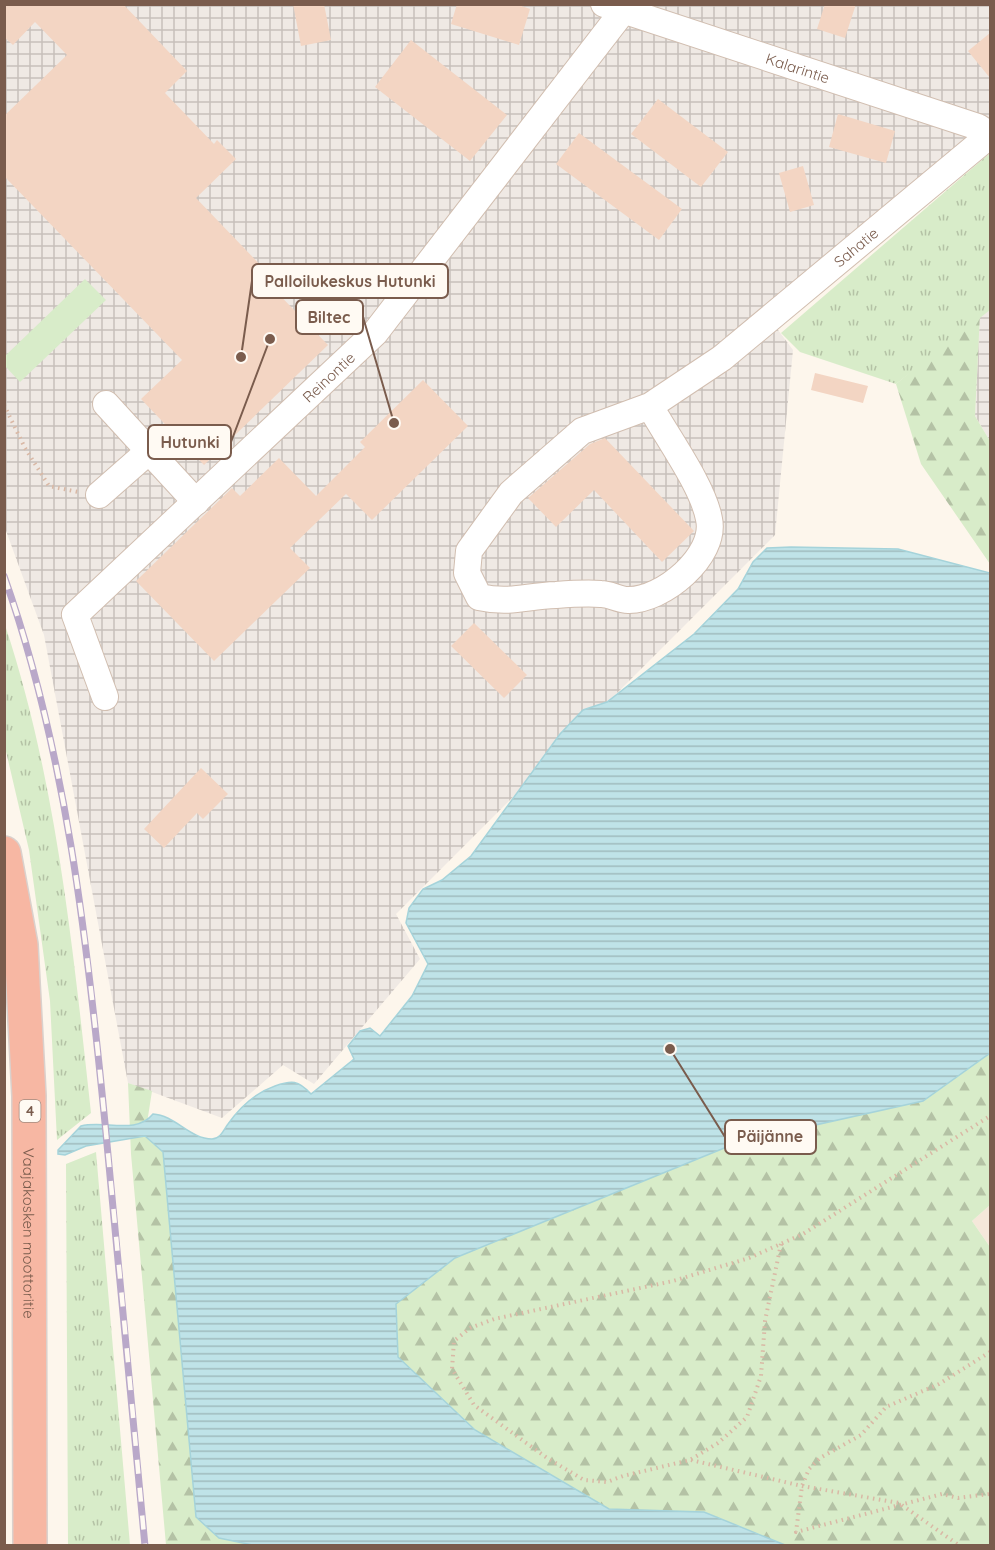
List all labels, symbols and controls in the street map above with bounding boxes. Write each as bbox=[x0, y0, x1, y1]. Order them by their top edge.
street label: Kalarintie bbox=[763, 48, 832, 87]
street label: Sahatie bbox=[830, 223, 882, 271]
callout: Palloilukeskus Hutunki bbox=[252, 264, 448, 298]
text: Palloilukeskus Hutunki bbox=[264, 271, 436, 291]
callout: Biltec bbox=[296, 300, 363, 334]
text: Biltec bbox=[308, 307, 350, 327]
street label: Reinontie bbox=[298, 348, 358, 406]
callout: Hutunki bbox=[148, 425, 231, 459]
text: Hutunki bbox=[160, 432, 220, 452]
road number: 4 bbox=[20, 1100, 40, 1122]
callout: Päijänne bbox=[725, 1120, 816, 1154]
text: Päijänne bbox=[737, 1126, 803, 1146]
street label: Vaajakosken moottoritie bbox=[20, 1148, 39, 1319]

